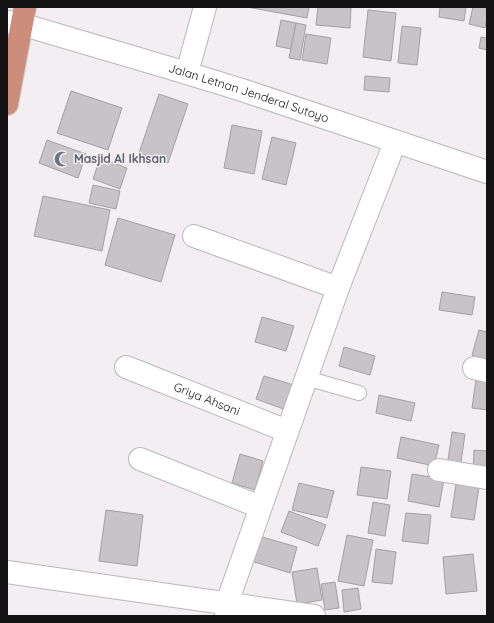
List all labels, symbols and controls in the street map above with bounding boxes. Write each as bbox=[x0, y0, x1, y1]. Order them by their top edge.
street label: Jalan Letnan Jenderal Sutoyo bbox=[167, 60, 331, 125]
mosque icon: Masjid Al Ikhsan bbox=[53, 150, 71, 168]
place label: Masjid Al Ikhsan bbox=[74, 151, 166, 166]
street label: Griya Ahsani bbox=[172, 379, 242, 419]

